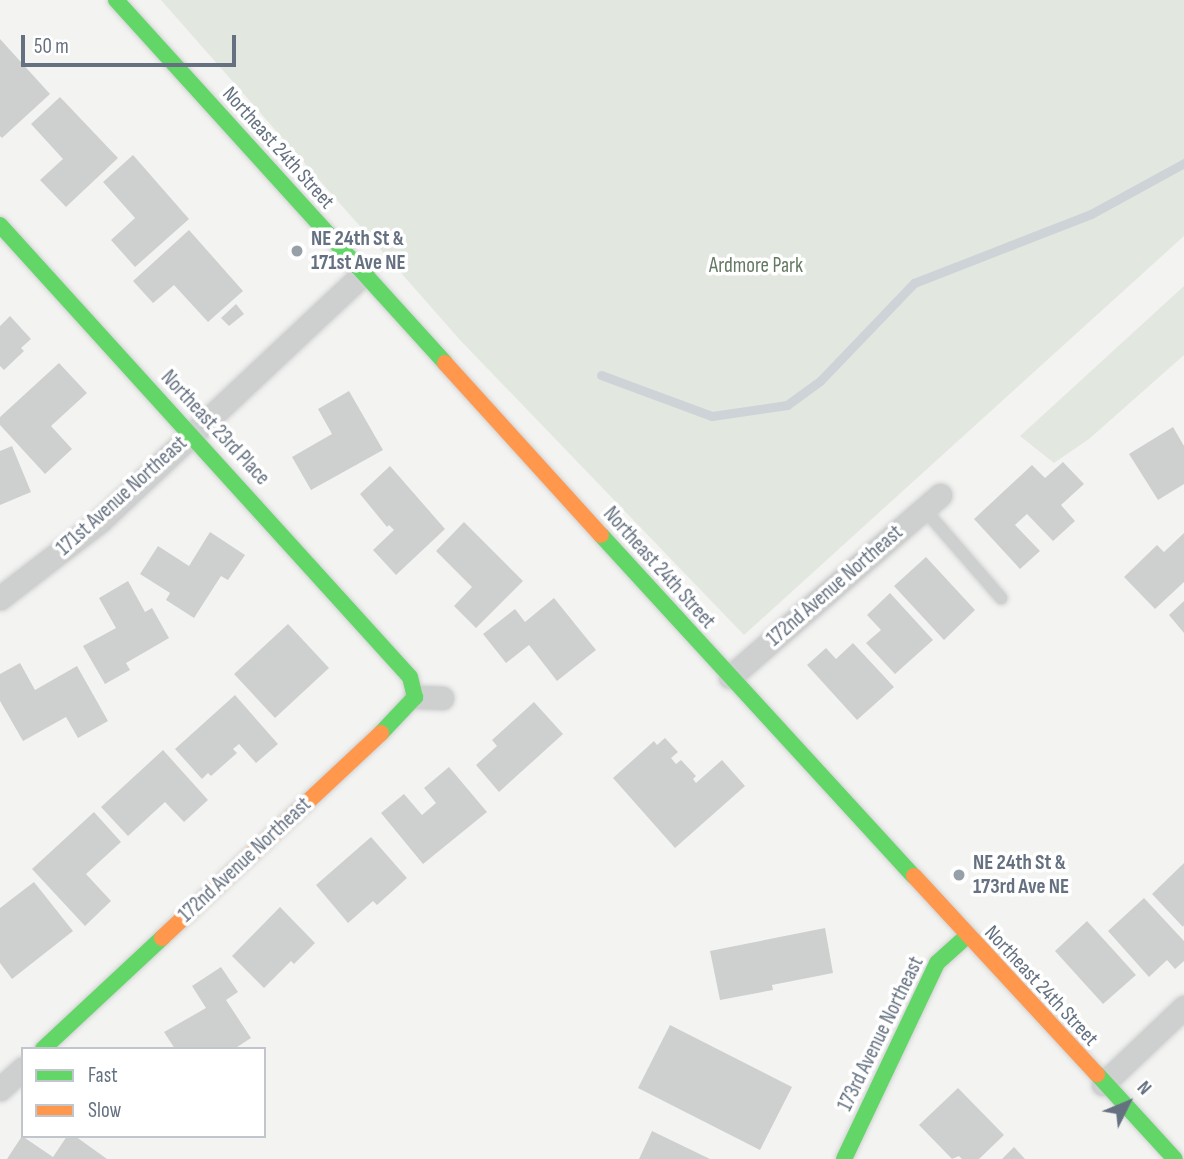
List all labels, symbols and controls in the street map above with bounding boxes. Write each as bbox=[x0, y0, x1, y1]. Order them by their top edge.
scale bar bbox=[24, 21, 240, 65]
text: 50 m bbox=[34, 34, 69, 59]
street label: Northeast 24th Street bbox=[217, 82, 339, 214]
place label: NE 24th St & 171st Ave NE bbox=[311, 226, 405, 276]
marker: NE 24th St & 171st Ave NE bbox=[289, 243, 305, 259]
park label: Ardmore Park bbox=[709, 253, 803, 279]
street label: Northeast 23rd Place bbox=[155, 365, 275, 491]
street label: 171st Avenue Northeast bbox=[52, 431, 192, 561]
street label: Northeast 24th Street bbox=[598, 502, 720, 634]
street label: 172nd Avenue Northeast bbox=[762, 520, 908, 652]
street label: 172nd Avenue Northeast bbox=[174, 792, 316, 928]
place label: NE 24th St & 173rd Ave NE bbox=[973, 850, 1069, 900]
marker: NE 24th St & 173rd Ave NE bbox=[951, 867, 967, 883]
street label: Northeast 24th Street bbox=[979, 921, 1103, 1051]
street label: 173rd Avenue Northeast bbox=[833, 953, 929, 1115]
legend bbox=[21, 1047, 266, 1138]
text: Fast bbox=[88, 1063, 118, 1088]
north arrow bbox=[1093, 1068, 1163, 1138]
text: N bbox=[1132, 1077, 1156, 1100]
text: Slow bbox=[88, 1098, 121, 1123]

